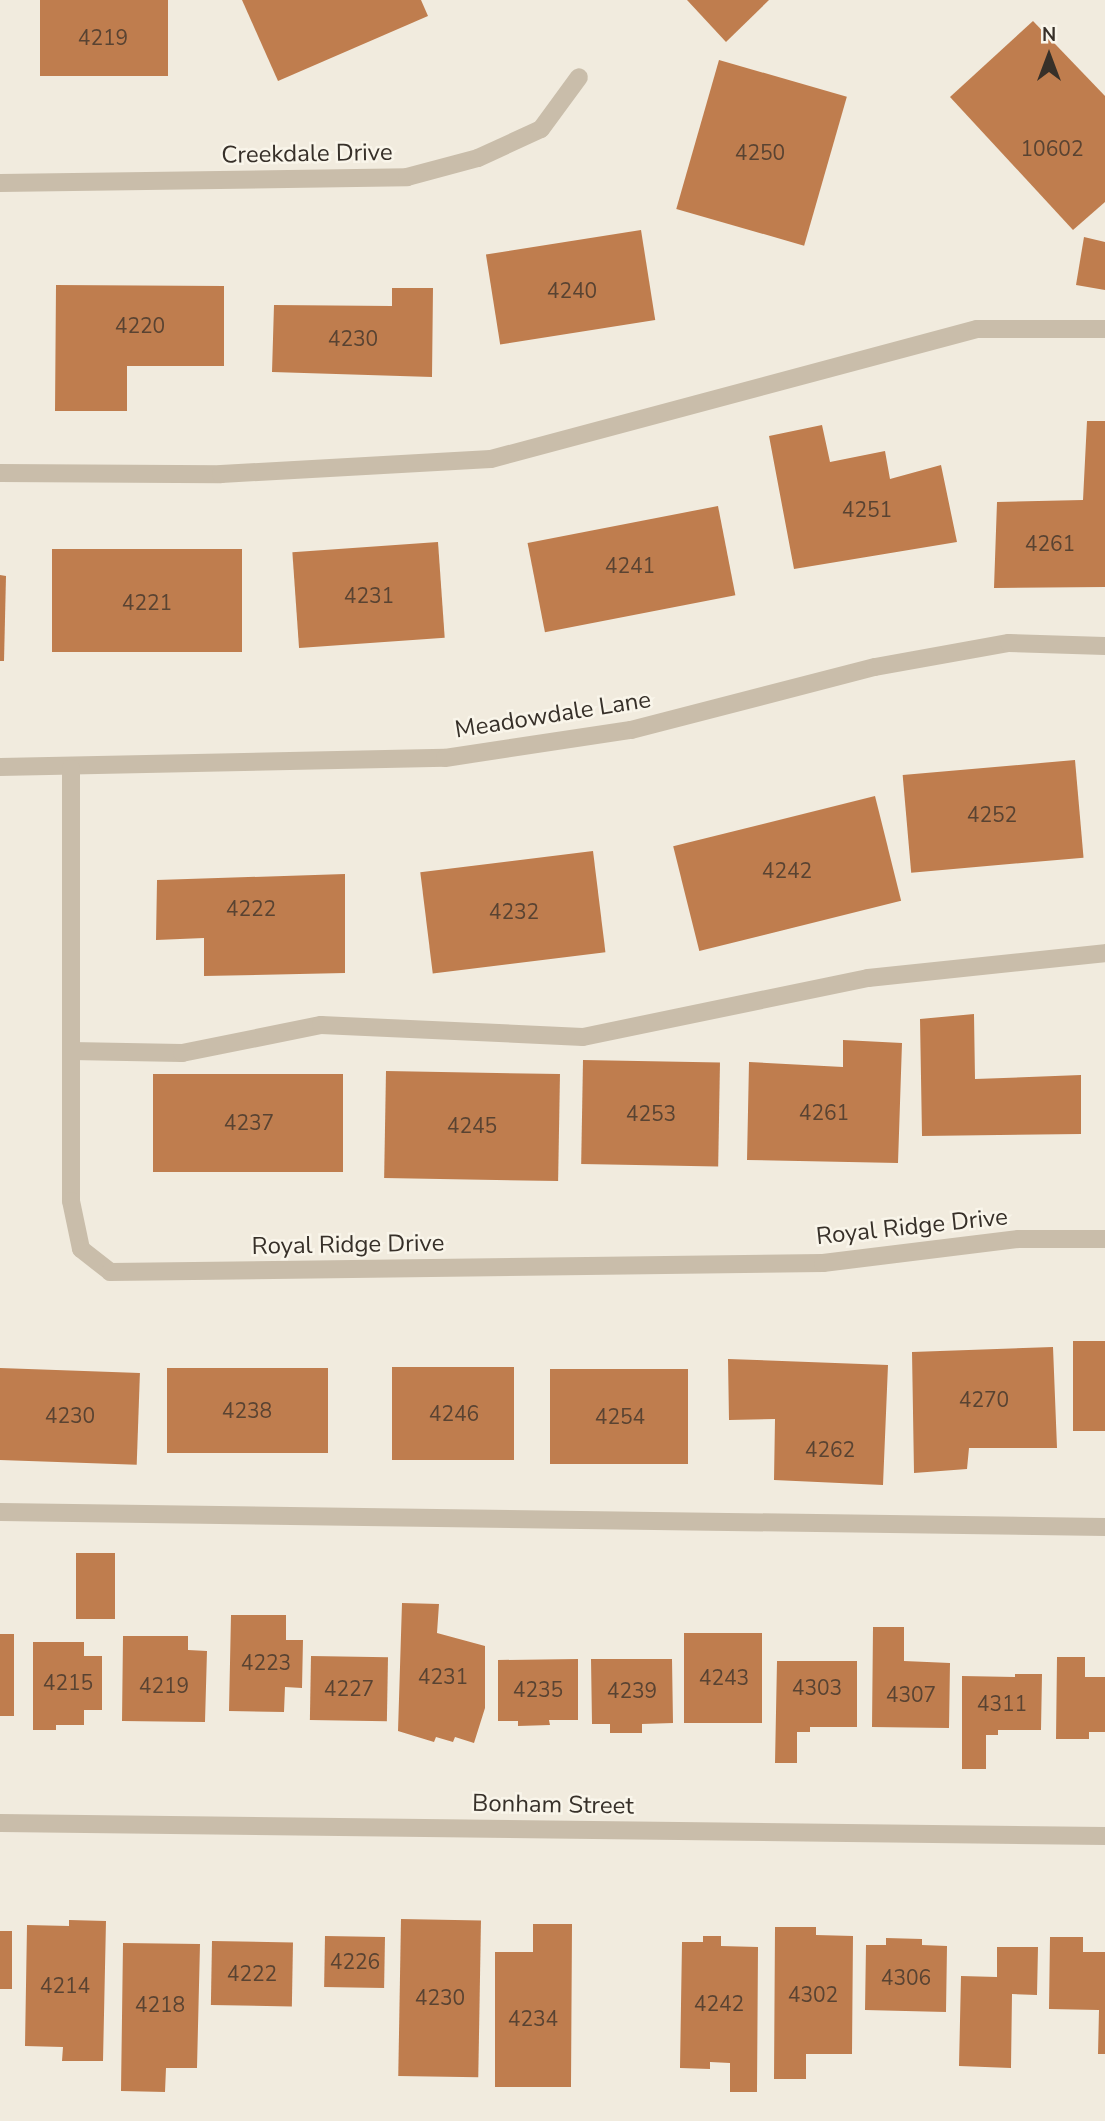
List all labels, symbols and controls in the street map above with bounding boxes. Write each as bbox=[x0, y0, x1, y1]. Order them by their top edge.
north arrow bbox=[1014, 21, 1084, 91]
text: N bbox=[1042, 22, 1056, 48]
house number: 4219 bbox=[78, 25, 128, 51]
house number: 10602 bbox=[1021, 136, 1083, 162]
street label: Creekdale Drive bbox=[221, 138, 393, 170]
house number: 4250 bbox=[735, 140, 785, 166]
house number: 4240 bbox=[547, 278, 597, 304]
house number: 4220 bbox=[115, 313, 165, 339]
house number: 4230 bbox=[328, 326, 378, 352]
house number: 4251 bbox=[842, 497, 892, 523]
house number: 4261 bbox=[1025, 531, 1075, 557]
house number: 4241 bbox=[605, 553, 655, 579]
house number: 4231 bbox=[344, 583, 394, 609]
house number: 4221 bbox=[122, 590, 172, 616]
street label: Meadowdale Lane bbox=[453, 685, 653, 745]
house number: 4252 bbox=[967, 802, 1017, 828]
house number: 4242 bbox=[762, 858, 812, 884]
house number: 4222 bbox=[226, 896, 276, 922]
house number: 4232 bbox=[489, 899, 539, 925]
house number: 4261 bbox=[799, 1100, 849, 1126]
house number: 4253 bbox=[626, 1101, 676, 1127]
house number: 4237 bbox=[224, 1110, 274, 1136]
house number: 4245 bbox=[447, 1113, 497, 1139]
street label: Royal Ridge Drive bbox=[815, 1203, 1009, 1251]
street label: Royal Ridge Drive bbox=[251, 1229, 445, 1261]
house number: 4270 bbox=[959, 1387, 1009, 1413]
house number: 4238 bbox=[222, 1398, 272, 1424]
house number: 4246 bbox=[429, 1401, 479, 1427]
house number: 4230 bbox=[45, 1403, 95, 1429]
house number: 4254 bbox=[595, 1404, 645, 1430]
house number: 4262 bbox=[805, 1437, 855, 1463]
house number: 4223 bbox=[241, 1650, 291, 1676]
house number: 4231 bbox=[418, 1664, 468, 1690]
house number: 4243 bbox=[699, 1665, 749, 1691]
house number: 4215 bbox=[43, 1670, 93, 1696]
house number: 4219 bbox=[139, 1673, 189, 1699]
house number: 4303 bbox=[792, 1675, 842, 1701]
house number: 4227 bbox=[324, 1676, 374, 1702]
house number: 4235 bbox=[513, 1677, 563, 1703]
house number: 4239 bbox=[607, 1678, 657, 1704]
house number: 4307 bbox=[886, 1682, 936, 1708]
house number: 4311 bbox=[977, 1691, 1027, 1717]
street label: Bonham Street bbox=[472, 1789, 634, 1821]
house number: 4226 bbox=[330, 1949, 380, 1975]
house number: 4222 bbox=[227, 1961, 277, 1987]
house number: 4306 bbox=[881, 1965, 931, 1991]
house number: 4214 bbox=[40, 1973, 90, 1999]
house number: 4302 bbox=[788, 1982, 838, 2008]
house number: 4230 bbox=[415, 1985, 465, 2011]
house number: 4242 bbox=[694, 1991, 744, 2017]
house number: 4218 bbox=[135, 1992, 185, 2018]
house number: 4234 bbox=[508, 2006, 558, 2032]

